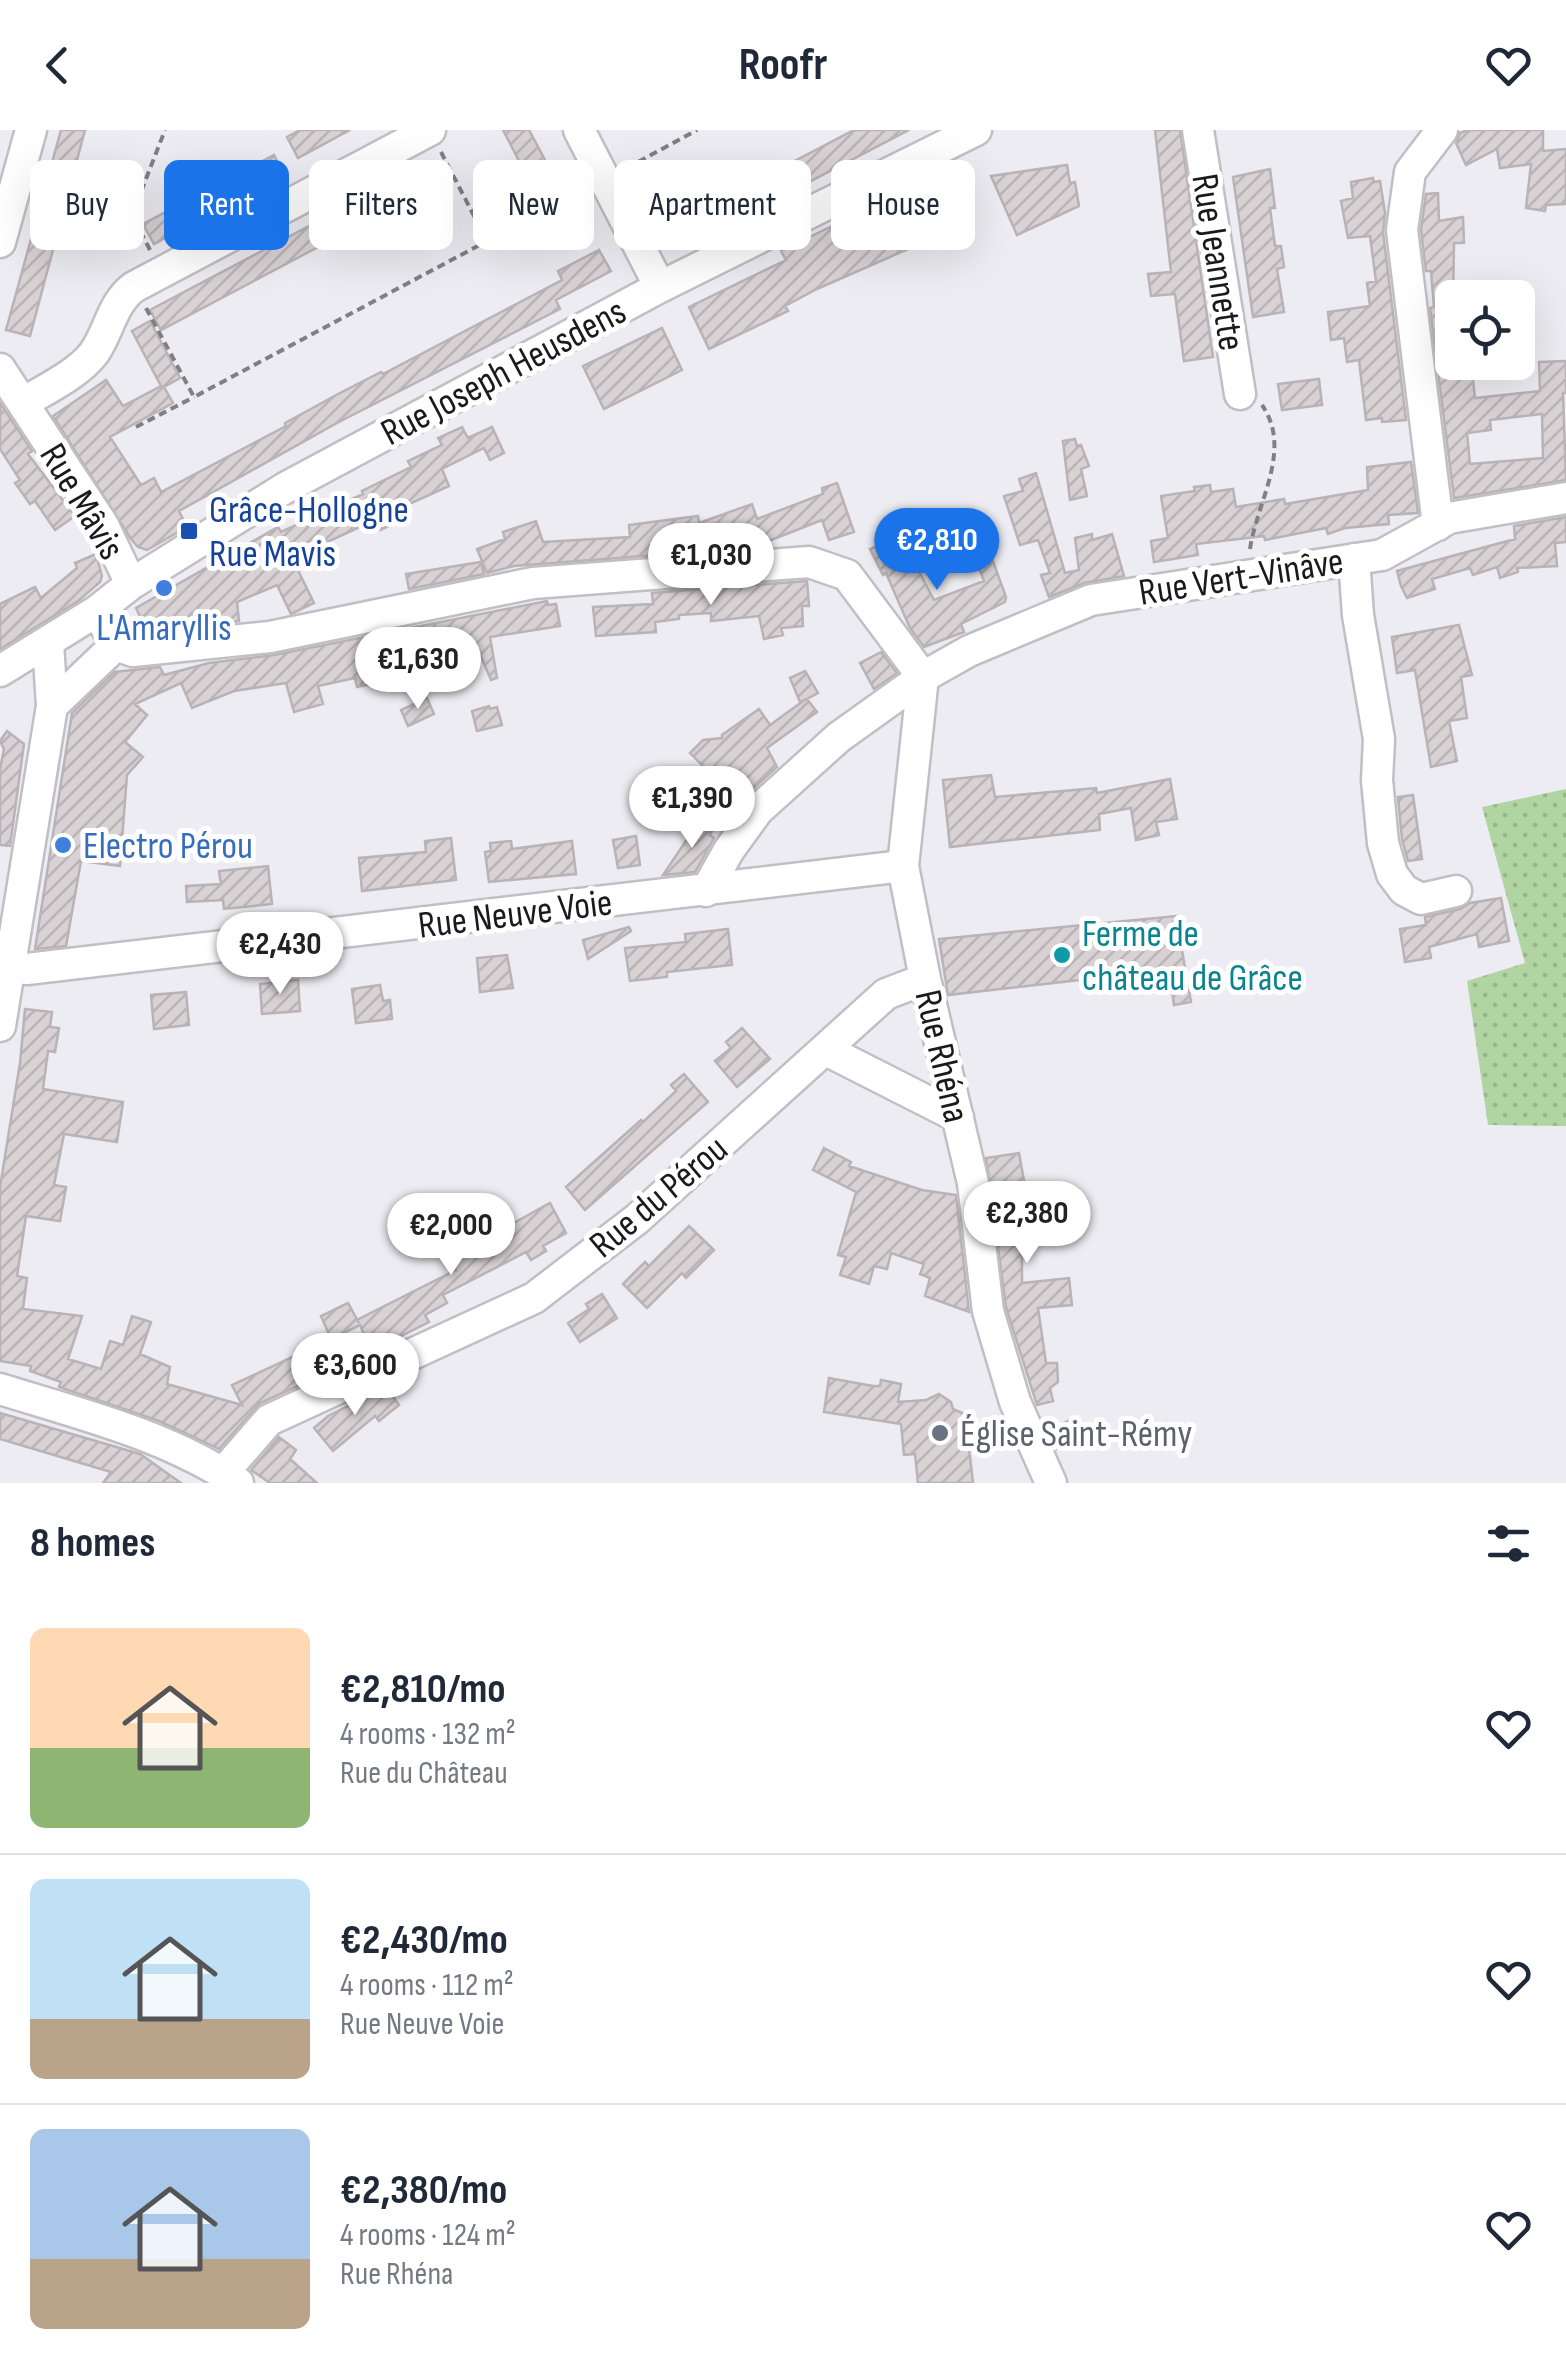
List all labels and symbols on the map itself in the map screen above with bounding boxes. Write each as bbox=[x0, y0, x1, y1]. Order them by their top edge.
street label: Rue Jeannette bbox=[1181, 171, 1254, 354]
street label: Rue Joseph Heusdens bbox=[374, 289, 634, 456]
street label: Rue Mâvis bbox=[30, 436, 134, 568]
place label: Grâce-Hollogne Rue Mavis bbox=[209, 488, 409, 577]
pin: €2,810 bbox=[856, 508, 1018, 593]
marker: Grâce-Hollogne Rue Mavis bbox=[178, 520, 200, 542]
pin: €1,030 bbox=[630, 523, 792, 608]
street label: Rue Vert-Vinâve bbox=[1136, 539, 1347, 616]
marker: L'Amaryllis bbox=[153, 577, 175, 599]
place label: L'Amaryllis bbox=[96, 606, 232, 651]
pin: €1,630 bbox=[337, 627, 499, 712]
pin: €1,390 bbox=[611, 766, 773, 851]
place label: Electro Pérou bbox=[83, 824, 253, 869]
marker: Electro Pérou bbox=[52, 834, 74, 856]
street label: Rue Neuve Voie bbox=[416, 880, 615, 949]
pin: €2,430 bbox=[199, 912, 361, 997]
place label: Ferme de château de Grâce bbox=[1082, 912, 1303, 1001]
marker: Ferme de château de Grâce bbox=[1051, 944, 1073, 966]
street label: Rue Rhéna bbox=[904, 986, 979, 1127]
street label: Rue du Pérou bbox=[581, 1127, 737, 1268]
pin: €2,380 bbox=[946, 1181, 1108, 1266]
pin: €2,000 bbox=[370, 1193, 532, 1278]
pin: €3,600 bbox=[274, 1333, 436, 1418]
place label: Église Saint-Rémy bbox=[960, 1412, 1192, 1457]
marker: Église Saint-Rémy bbox=[929, 1422, 951, 1444]

